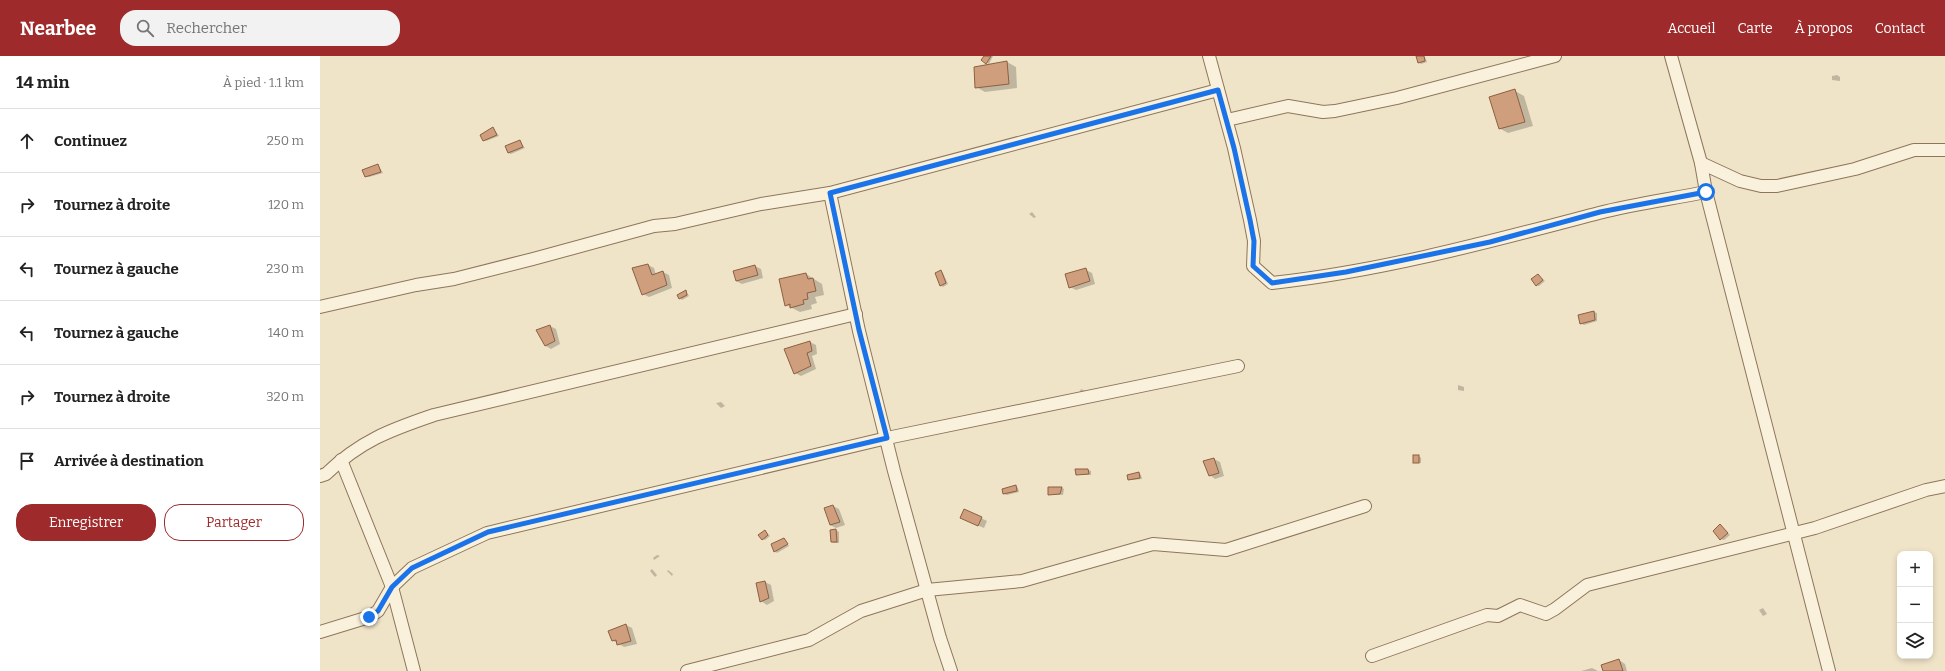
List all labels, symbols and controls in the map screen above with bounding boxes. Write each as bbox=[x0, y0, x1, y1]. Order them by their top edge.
search box bbox=[120, 10, 400, 46]
text: Nearbee bbox=[20, 17, 96, 40]
icon: search bbox=[134, 17, 156, 39]
text: Rechercher bbox=[166, 19, 247, 37]
text: Accueil bbox=[1668, 20, 1716, 37]
text: Carte bbox=[1738, 20, 1773, 37]
text: À propos bbox=[1795, 20, 1853, 37]
text: Contact bbox=[1875, 20, 1925, 37]
text: 14 min bbox=[16, 72, 69, 93]
text: À pied · 1.1 km bbox=[223, 75, 304, 90]
icon: ahead bbox=[16, 130, 38, 152]
text: Continuez bbox=[54, 132, 127, 150]
text: 250 m bbox=[267, 133, 304, 148]
route start bbox=[1697, 183, 1715, 201]
icon: right bbox=[16, 194, 38, 216]
text: Tournez à droite bbox=[54, 196, 170, 214]
text: 120 m bbox=[268, 197, 304, 212]
icon: left bbox=[16, 258, 38, 280]
text: Tournez à gauche bbox=[54, 260, 179, 278]
text: 230 m bbox=[266, 261, 304, 276]
icon: left bbox=[16, 322, 38, 344]
text: Tournez à gauche bbox=[54, 324, 179, 342]
text: 140 m bbox=[268, 325, 304, 340]
icon: right bbox=[16, 386, 38, 408]
text: Tournez à droite bbox=[54, 388, 170, 406]
text: 320 m bbox=[266, 389, 304, 404]
icon: arrive bbox=[16, 450, 38, 472]
text: Arrivée à destination bbox=[54, 452, 204, 470]
button: Enregistrer bbox=[16, 504, 156, 541]
button: Partager bbox=[164, 504, 304, 541]
map controls bbox=[1897, 551, 1933, 659]
button: + bbox=[1897, 551, 1933, 587]
button: − bbox=[1897, 587, 1933, 623]
route end bbox=[360, 608, 378, 626]
button: layers bbox=[1897, 623, 1933, 659]

